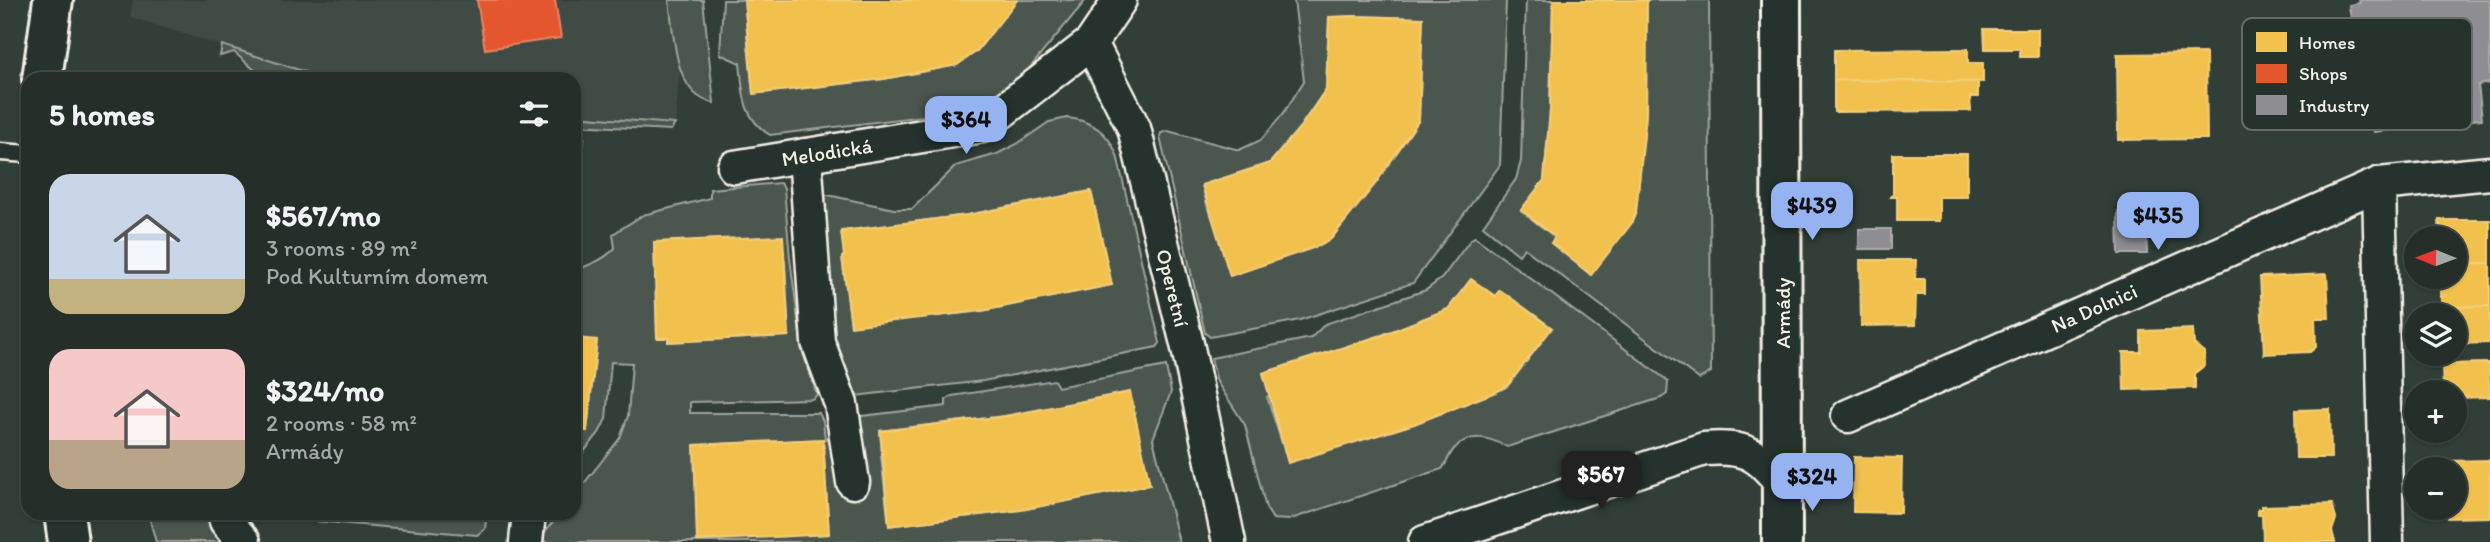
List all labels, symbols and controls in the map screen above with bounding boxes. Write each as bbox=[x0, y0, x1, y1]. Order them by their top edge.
legend bbox=[2242, 18, 2472, 130]
text: Homes bbox=[2299, 31, 2355, 54]
text: Shops bbox=[2299, 62, 2348, 85]
text: Industry bbox=[2299, 94, 2369, 117]
icon: filters bbox=[515, 95, 553, 133]
text: 5 homes bbox=[49, 96, 155, 133]
pin: $364 bbox=[925, 96, 1007, 156]
text: $364 bbox=[941, 105, 991, 133]
street label: Melodická bbox=[780, 133, 874, 171]
pin: $439 bbox=[1771, 182, 1853, 242]
text: $439 bbox=[1787, 191, 1837, 219]
pin: $435 bbox=[2117, 192, 2199, 252]
text: $567/mo bbox=[266, 197, 381, 234]
text: $435 bbox=[2133, 201, 2183, 229]
icon: home bbox=[105, 202, 189, 286]
north arrow bbox=[2404, 226, 2468, 289]
map controls bbox=[2404, 226, 2467, 520]
text: 3 rooms · 89 m² bbox=[266, 234, 417, 262]
street label: Operetní bbox=[1151, 246, 1195, 330]
text: Pod Kulturním domem bbox=[266, 262, 488, 290]
street label: Armády bbox=[1770, 277, 1795, 348]
street label: Na Dolnici bbox=[2047, 278, 2141, 338]
button: layers bbox=[2404, 303, 2467, 366]
text: $324/mo bbox=[266, 372, 384, 409]
icon: home bbox=[105, 377, 189, 461]
button: + bbox=[2404, 380, 2467, 443]
text: 2 rooms · 58 m² bbox=[266, 409, 417, 437]
text: Armády bbox=[266, 437, 344, 465]
pin: $567 bbox=[1560, 452, 1642, 511]
pin: $324 bbox=[1771, 454, 1853, 513]
button: − bbox=[2404, 457, 2467, 520]
text: $567 bbox=[1577, 460, 1625, 488]
text: $324 bbox=[1787, 462, 1837, 490]

